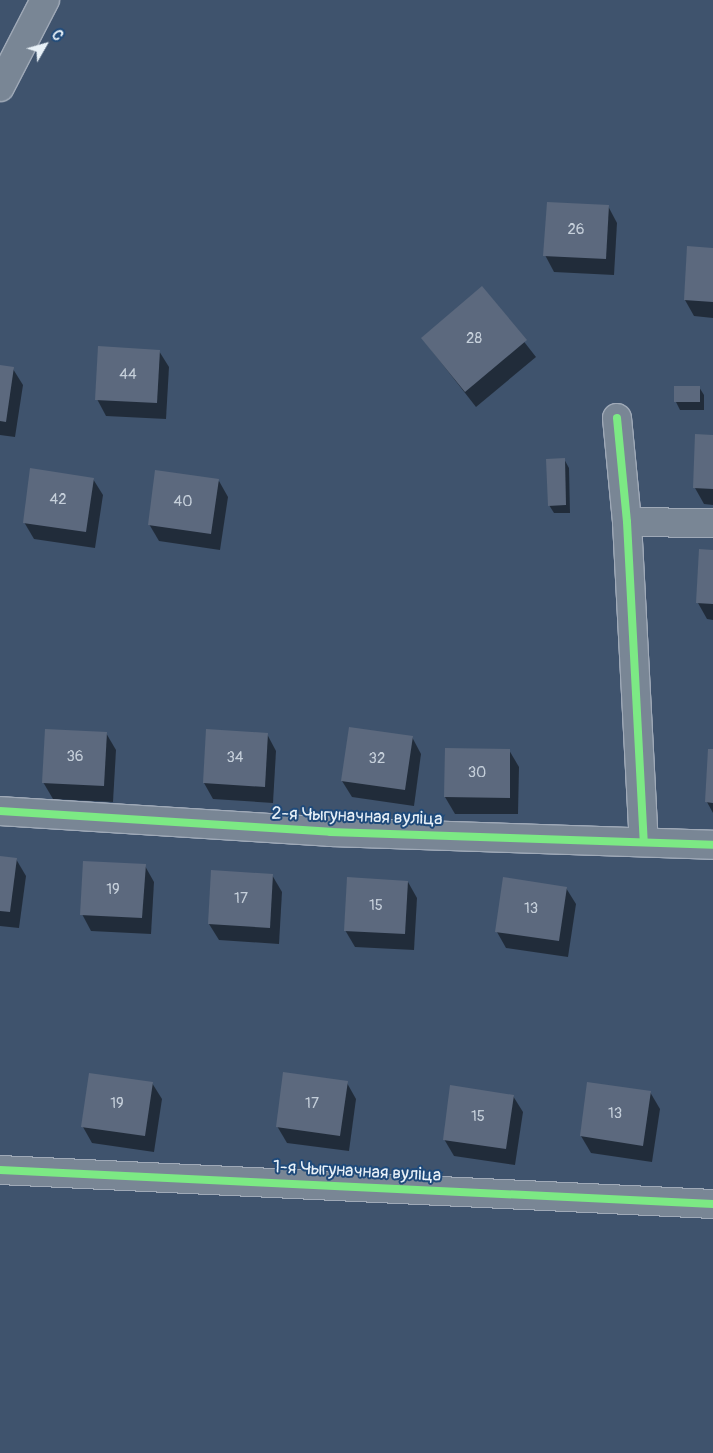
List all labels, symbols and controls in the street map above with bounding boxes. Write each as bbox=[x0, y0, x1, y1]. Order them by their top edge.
north arrow bbox=[20, 20, 70, 70]
text: С bbox=[48, 27, 67, 44]
house number: 26 bbox=[567, 221, 585, 239]
house number: 28 bbox=[466, 330, 482, 348]
house number: 44 bbox=[119, 366, 137, 384]
house number: 42 bbox=[49, 491, 67, 509]
house number: 40 bbox=[174, 493, 192, 511]
house number: 36 bbox=[66, 748, 84, 766]
house number: 34 bbox=[226, 749, 244, 767]
house number: 32 bbox=[369, 750, 385, 768]
house number: 30 bbox=[468, 764, 486, 782]
street label: 2-я Чыгуначная вуліца bbox=[271, 803, 443, 831]
house number: 19 bbox=[106, 881, 120, 899]
house number: 17 bbox=[234, 890, 248, 908]
house number: 15 bbox=[369, 897, 383, 915]
house number: 13 bbox=[524, 900, 538, 918]
house number: 19 bbox=[110, 1095, 124, 1113]
house number: 17 bbox=[305, 1095, 319, 1113]
house number: 13 bbox=[608, 1105, 622, 1123]
house number: 15 bbox=[471, 1108, 485, 1126]
street label: 1-я Чыгуначная вуліца bbox=[272, 1157, 442, 1187]

